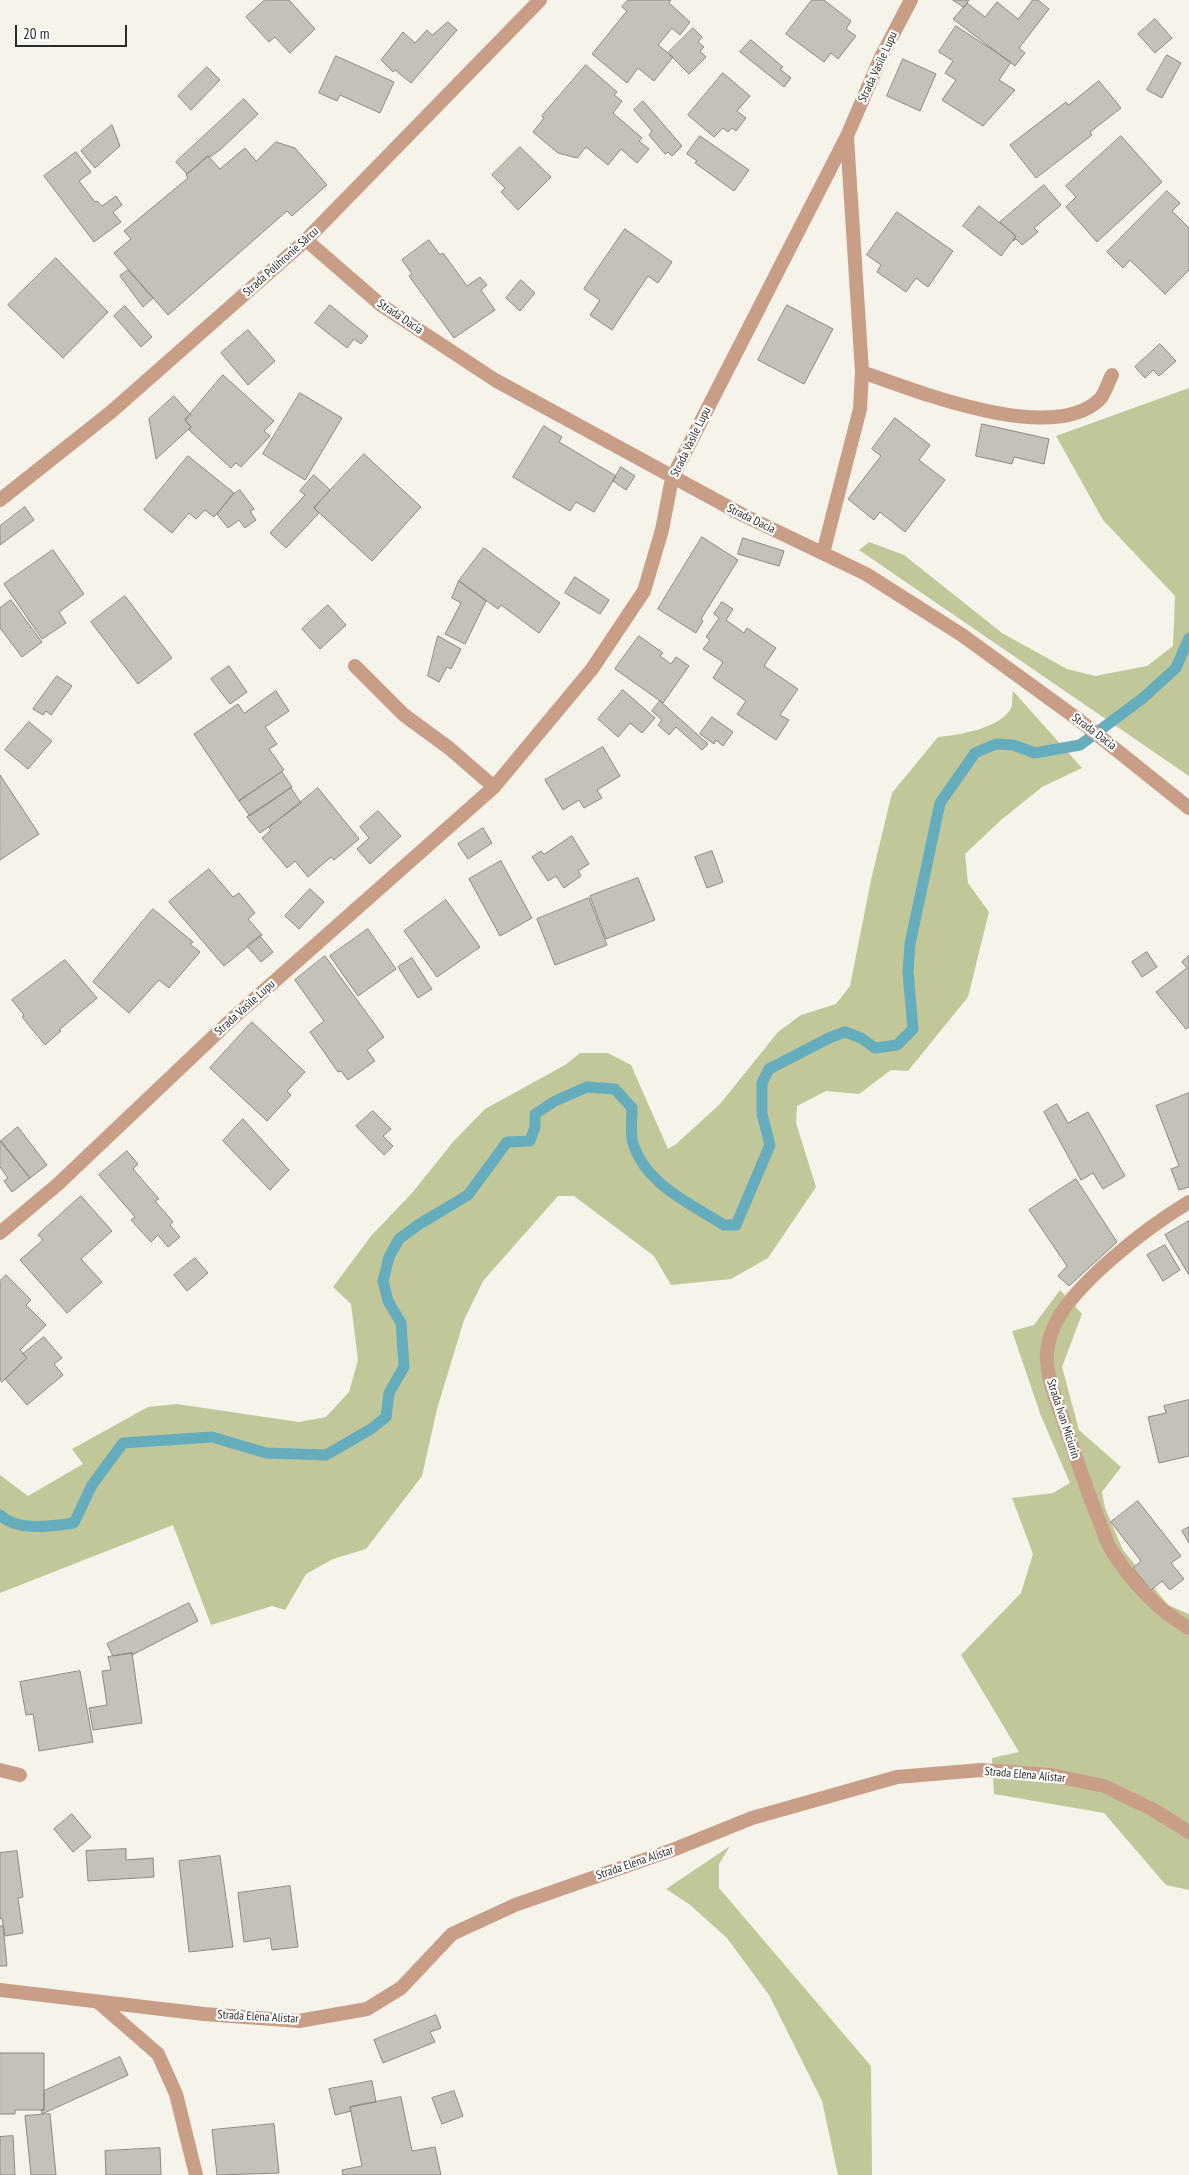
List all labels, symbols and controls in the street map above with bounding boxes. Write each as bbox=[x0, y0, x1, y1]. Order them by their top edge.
scale bar bbox=[18, 15, 130, 47]
text: 20 m bbox=[23, 24, 49, 43]
street label: Strada Vasile Lupu bbox=[855, 29, 901, 105]
street label: Strada Polihronie Sârcu bbox=[240, 224, 322, 300]
street label: Strada Dacia bbox=[374, 297, 426, 337]
street label: Strada Vasile Lupu bbox=[668, 405, 714, 479]
street label: Strada Dacia bbox=[725, 501, 777, 537]
street label: Strada Dacia bbox=[1069, 711, 1119, 753]
street label: Strada Vasile Lupu bbox=[212, 977, 278, 1039]
street label: Strada Ivan Miciurin bbox=[1043, 1377, 1083, 1461]
street label: Strada Elena Alistar bbox=[984, 1764, 1066, 1786]
street label: Strada Elena Alistar bbox=[594, 1843, 676, 1883]
street label: Strada Elena Alistar bbox=[217, 2008, 299, 2026]

